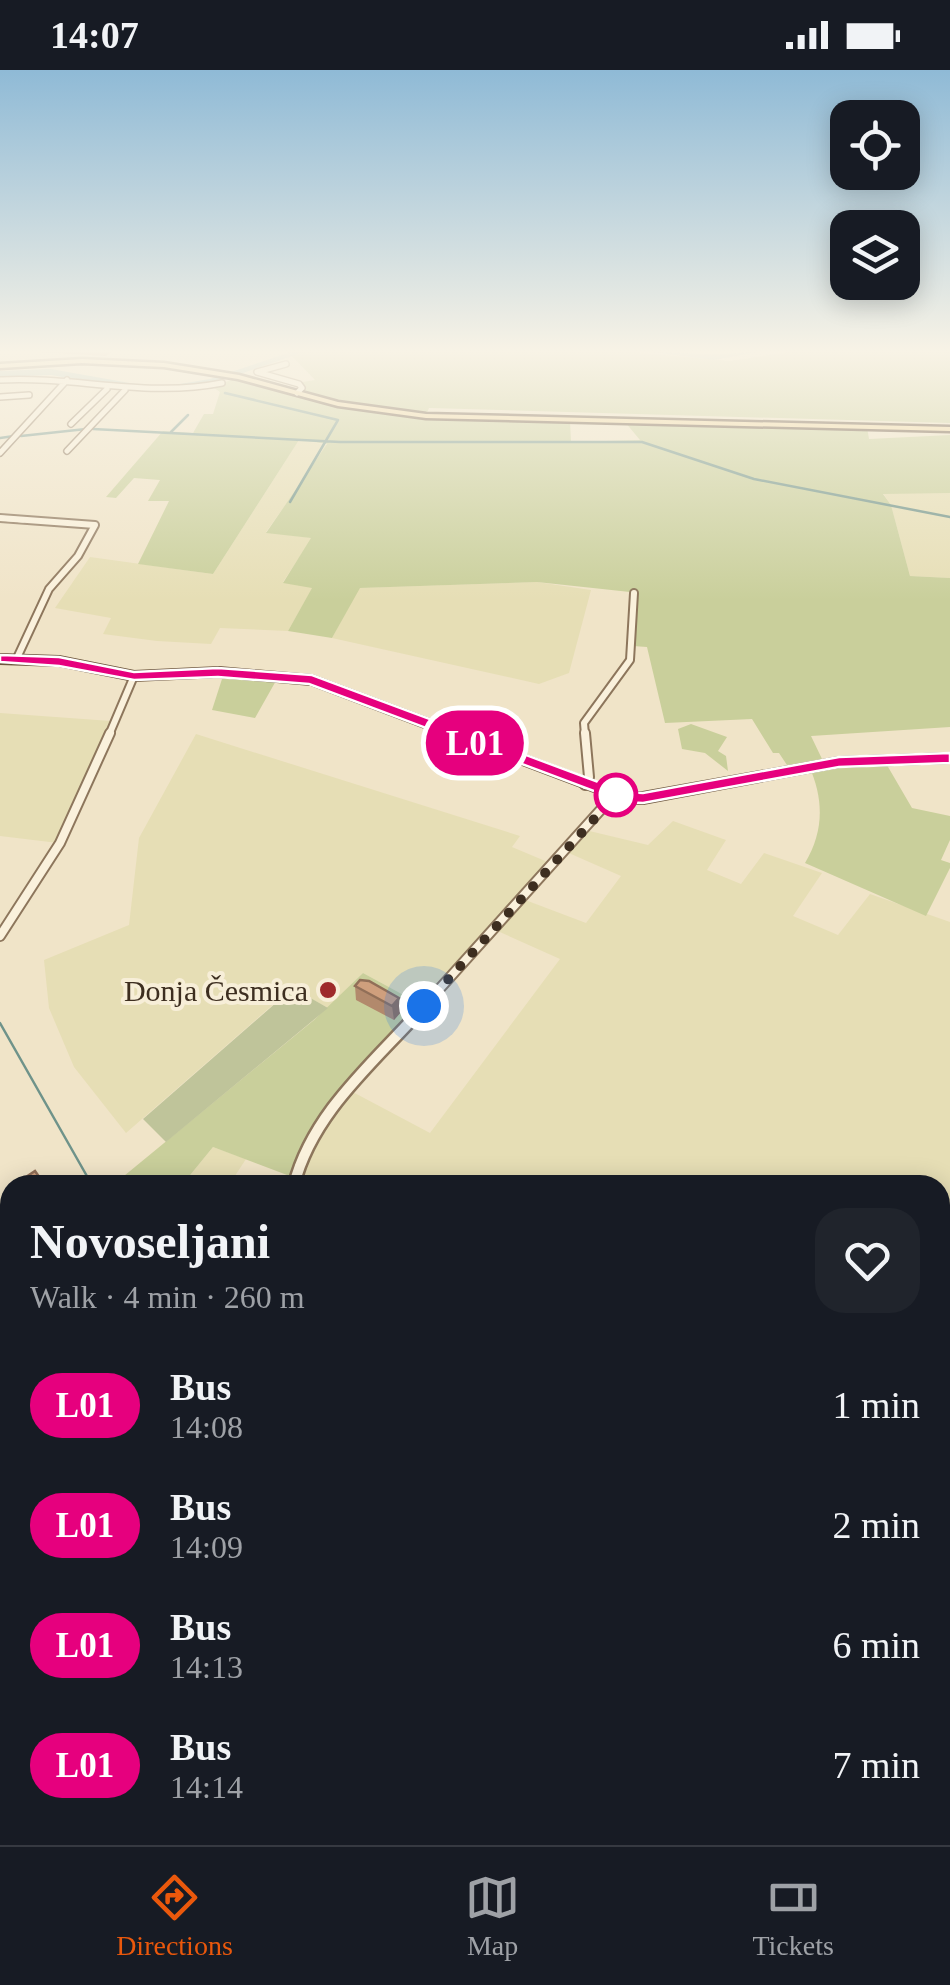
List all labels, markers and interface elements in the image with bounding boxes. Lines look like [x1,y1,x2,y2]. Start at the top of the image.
text: 14:07 [50,14,139,56]
map controls [830,100,920,300]
button: locate [830,100,920,190]
button: layers [830,210,920,300]
line badge: L01 [418,710,532,776]
text: L01 [446,724,504,763]
unlabelled marker [595,774,637,816]
place label: Donja Česmica [124,974,308,1007]
marker: Donja Česmica [317,979,339,1001]
your location [399,981,449,1031]
button: heart [815,1208,920,1313]
text: Novoseljani [30,1215,270,1268]
text: Walk · 4 min · 260 m [30,1279,305,1315]
text: Bus [170,1366,231,1408]
text: 1 min [832,1384,920,1426]
text: L01 [56,1386,114,1425]
text: 14:08 [170,1409,243,1445]
text: Bus [170,1486,231,1528]
text: 2 min [832,1504,920,1546]
text: L01 [56,1506,114,1545]
text: 14:09 [170,1529,243,1565]
text: Bus [170,1606,231,1648]
text: 6 min [832,1624,920,1666]
text: L01 [56,1626,114,1665]
text: 14:13 [170,1649,243,1685]
text: Bus [170,1726,231,1768]
text: 7 min [832,1744,920,1786]
text: L01 [56,1746,114,1785]
text: 14:14 [170,1769,243,1805]
tab: Directions [116,1870,233,1962]
tab: Map [465,1870,520,1962]
tab: Tickets [752,1870,834,1962]

